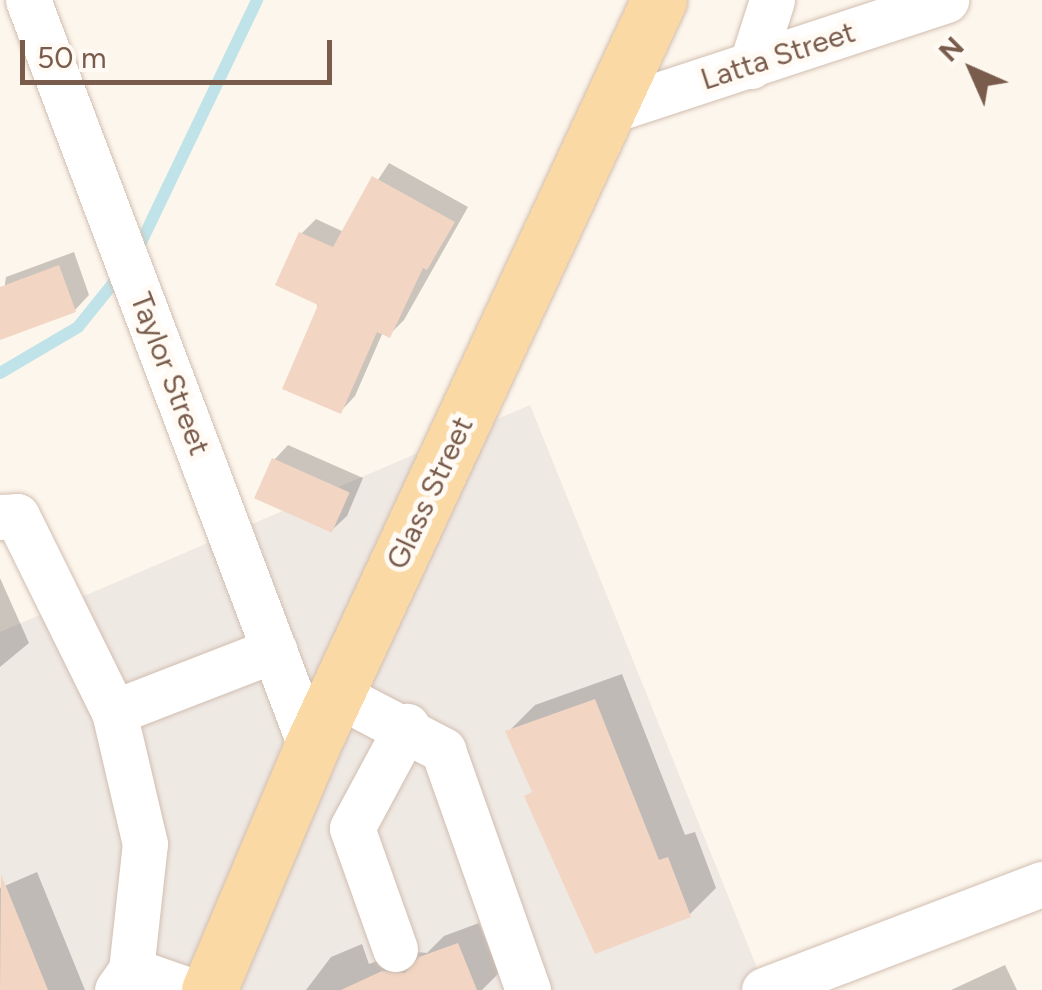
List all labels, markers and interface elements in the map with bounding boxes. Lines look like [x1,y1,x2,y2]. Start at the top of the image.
street label: Latta Street [696,14,860,98]
scale bar [25,20,338,82]
north arrow [922,20,1022,120]
text: N [931,29,970,68]
text: 50 m [37,39,106,76]
street label: Taylor Street [123,288,217,460]
street label: Glass Street [379,411,481,575]

